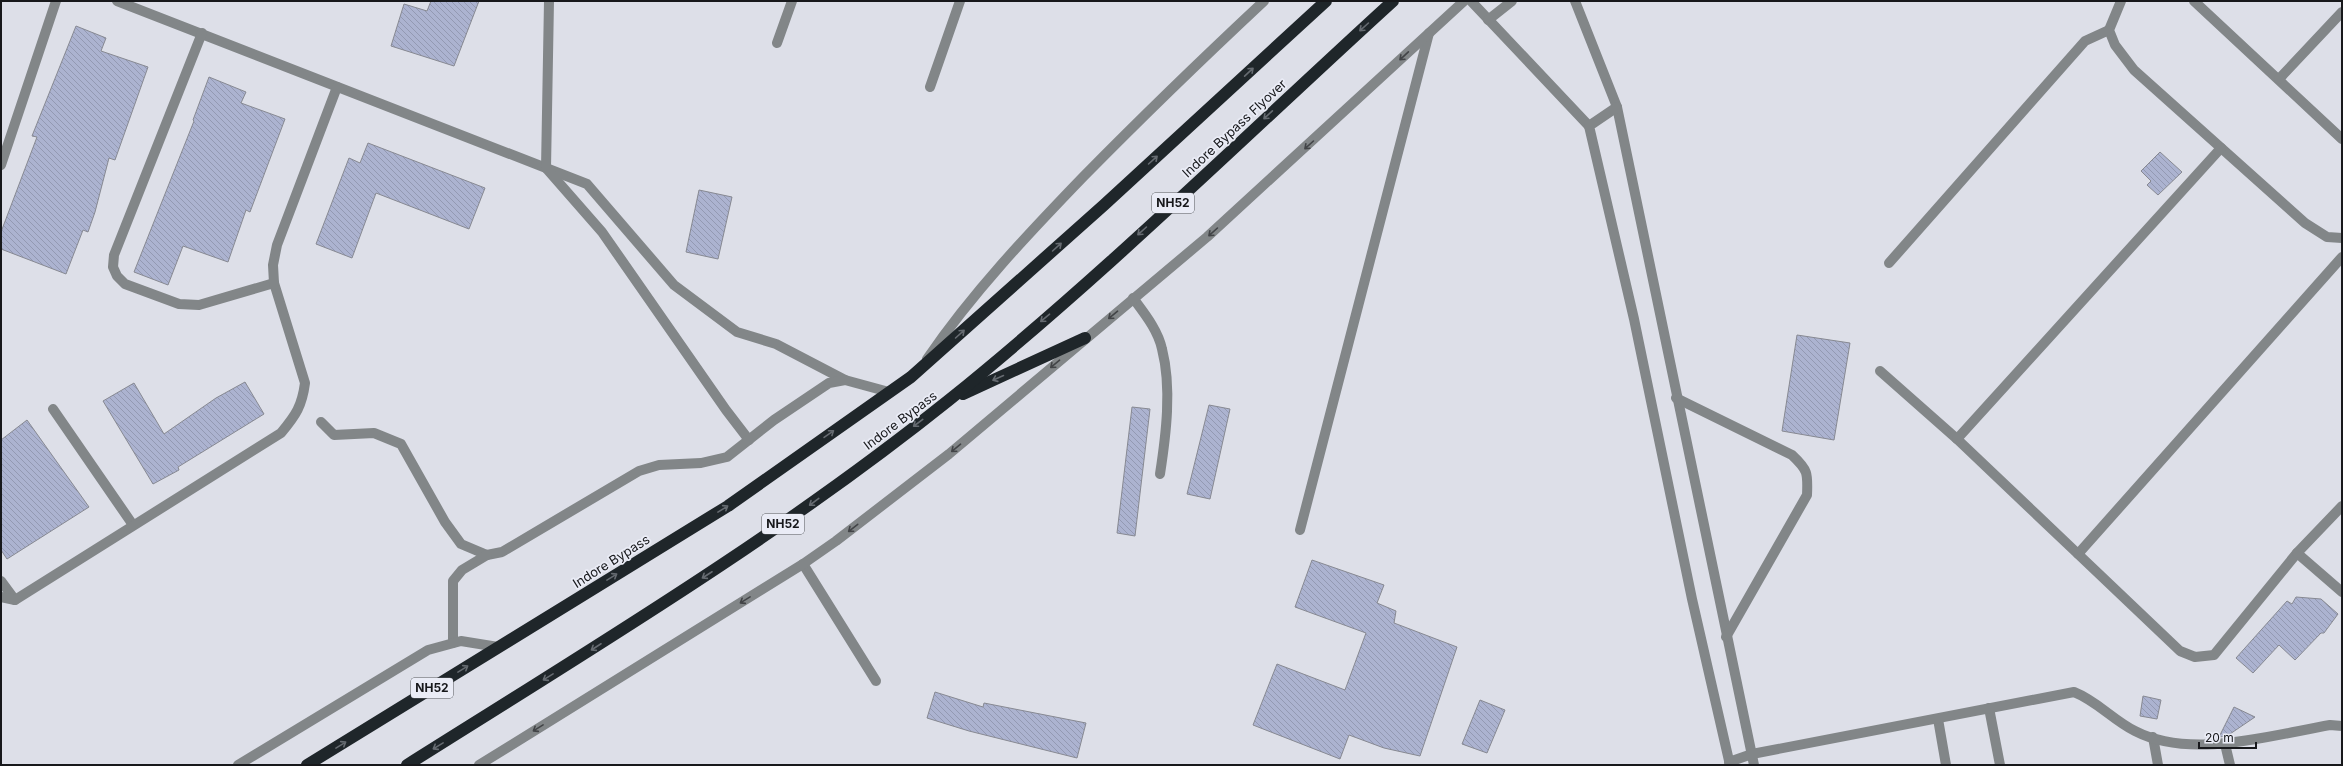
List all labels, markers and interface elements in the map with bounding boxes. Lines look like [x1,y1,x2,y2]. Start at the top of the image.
one-way arrow [1359,23,1369,32]
one-way arrow [1399,52,1409,61]
one-way arrow [1244,67,1254,77]
street label: Indore Bypass Flyover [1179,76,1289,180]
one-way arrow [1263,111,1274,120]
one-way arrow [1304,140,1314,149]
one-way arrow [1148,155,1158,164]
road number: NH52 [1152,193,1194,213]
one-way arrow [1136,227,1147,236]
one-way arrow [1208,227,1218,236]
one-way arrow [1051,243,1061,252]
one-way arrow [1107,311,1118,320]
one-way arrow [1039,314,1050,323]
one-way arrow [955,329,965,338]
one-way arrow [1050,359,1060,368]
one-way arrow [992,375,1004,382]
street label: Indore Bypass [860,387,940,453]
one-way arrow [912,419,923,428]
one-way arrow [823,430,834,438]
one-way arrow [951,444,961,453]
one-way arrow [808,498,819,506]
one-way arrow [717,505,728,513]
road number: NH52 [762,514,804,534]
one-way arrow [848,524,859,532]
street label: Indore Bypass [570,531,653,591]
one-way arrow [701,572,713,580]
one-way arrow [606,573,617,581]
one-way arrow [739,597,751,605]
one-way arrow [591,643,602,651]
one-way arrow [457,665,468,673]
one-way arrow [543,673,554,681]
road number: NH52 [411,678,453,698]
scale bar [2199,724,2256,750]
one-way arrow [532,725,544,733]
text: 20 m [2205,730,2234,745]
one-way arrow [335,740,347,748]
one-way arrow [432,742,444,750]

